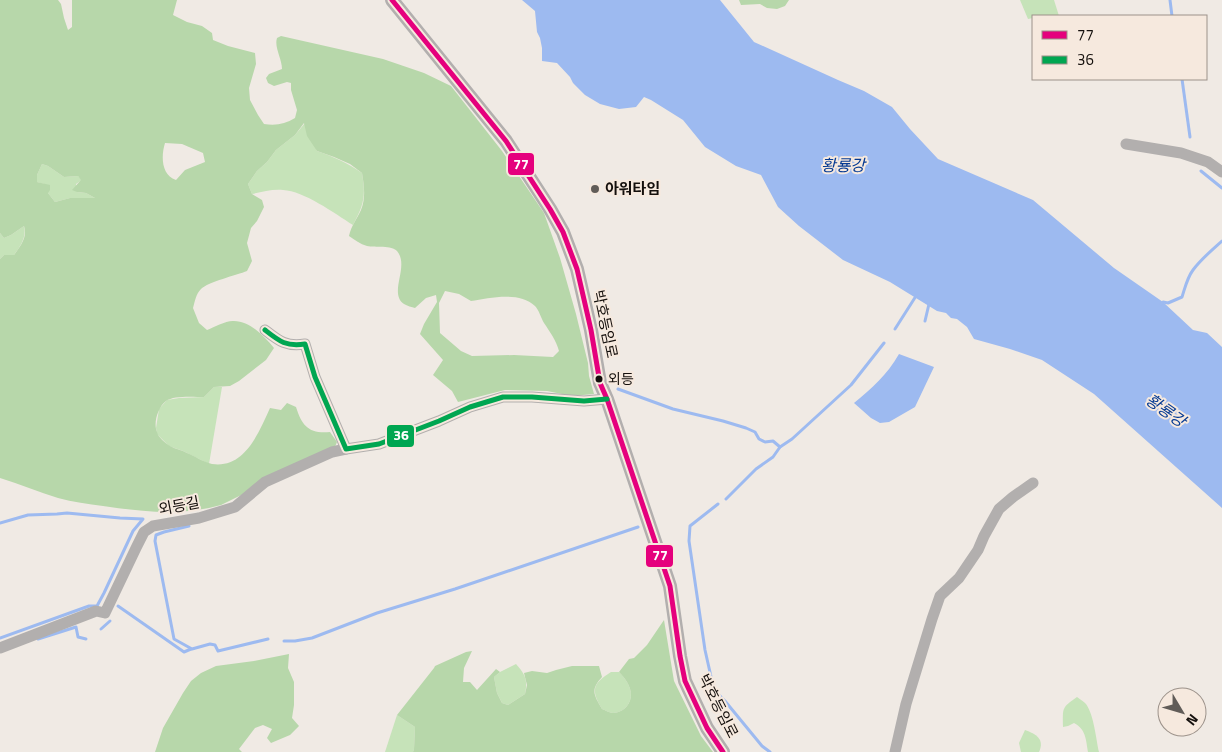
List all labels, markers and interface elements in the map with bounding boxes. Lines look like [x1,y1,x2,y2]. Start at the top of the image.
legend [1032,15,1207,80]
text: 77 [1077,23,1094,46]
text: 36 [1077,48,1094,71]
line badge: 77 [507,152,535,176]
text: 77 [513,153,529,174]
water label: 황룡강 [821,153,867,177]
place label: 아워타임 [605,177,660,200]
marker: 아워타임 [589,183,601,195]
street label: 박호등임로 [587,288,624,360]
place label: 외등 [608,368,634,389]
marker: 외등 [594,374,604,384]
water label: 황룡강 [1141,388,1193,434]
line badge: 36 [386,424,415,448]
text: 36 [393,424,409,445]
street label: 외등길 [156,490,201,521]
line badge: 77 [645,544,674,568]
text: 77 [652,544,668,565]
street label: 박호등임로 [693,670,744,742]
north arrow [1157,687,1207,737]
text: N [1181,710,1204,731]

